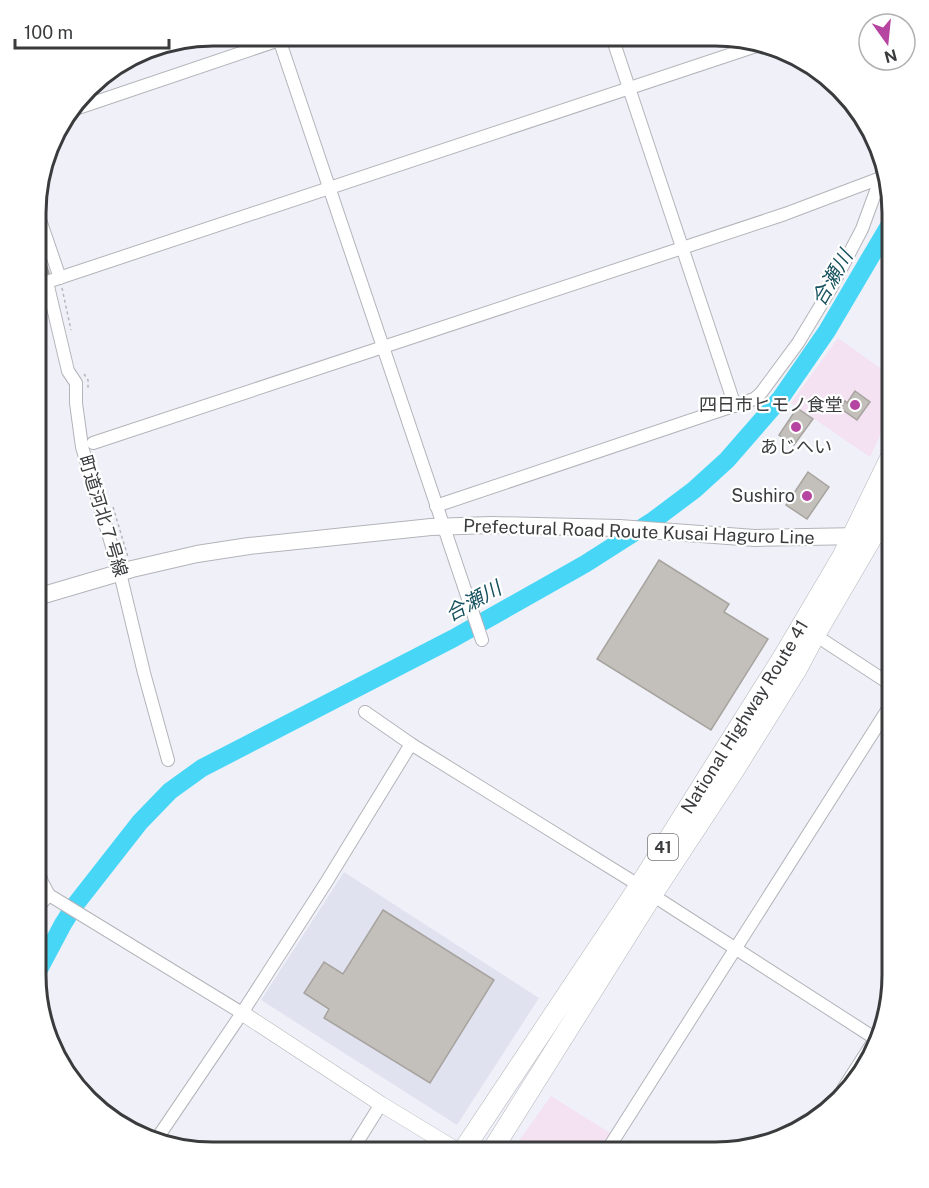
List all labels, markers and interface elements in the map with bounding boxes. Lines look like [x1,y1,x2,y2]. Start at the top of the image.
scale bar [15,12,170,50]
north arrow [857,12,917,72]
text: 100 m [24,22,73,43]
text: N [882,45,899,67]
water label: 合瀬川 [807,244,858,310]
place label: 四日市ヒモノ食堂 [699,394,843,415]
marker: 四日市ヒモノ食堂 [848,398,862,412]
marker: あじへい [789,420,803,434]
place label: あじへい [760,436,832,457]
street label: 町道河北７号線 [75,453,132,579]
place label: Sushiro [731,485,795,506]
marker: Sushiro [800,489,814,503]
street label: Prefectural Road Route Kusai Haguro Line [463,515,815,548]
water label: 合瀬川 [441,575,507,626]
street label: National Highway Route 41 [676,616,813,817]
road number: 41 [648,834,678,860]

